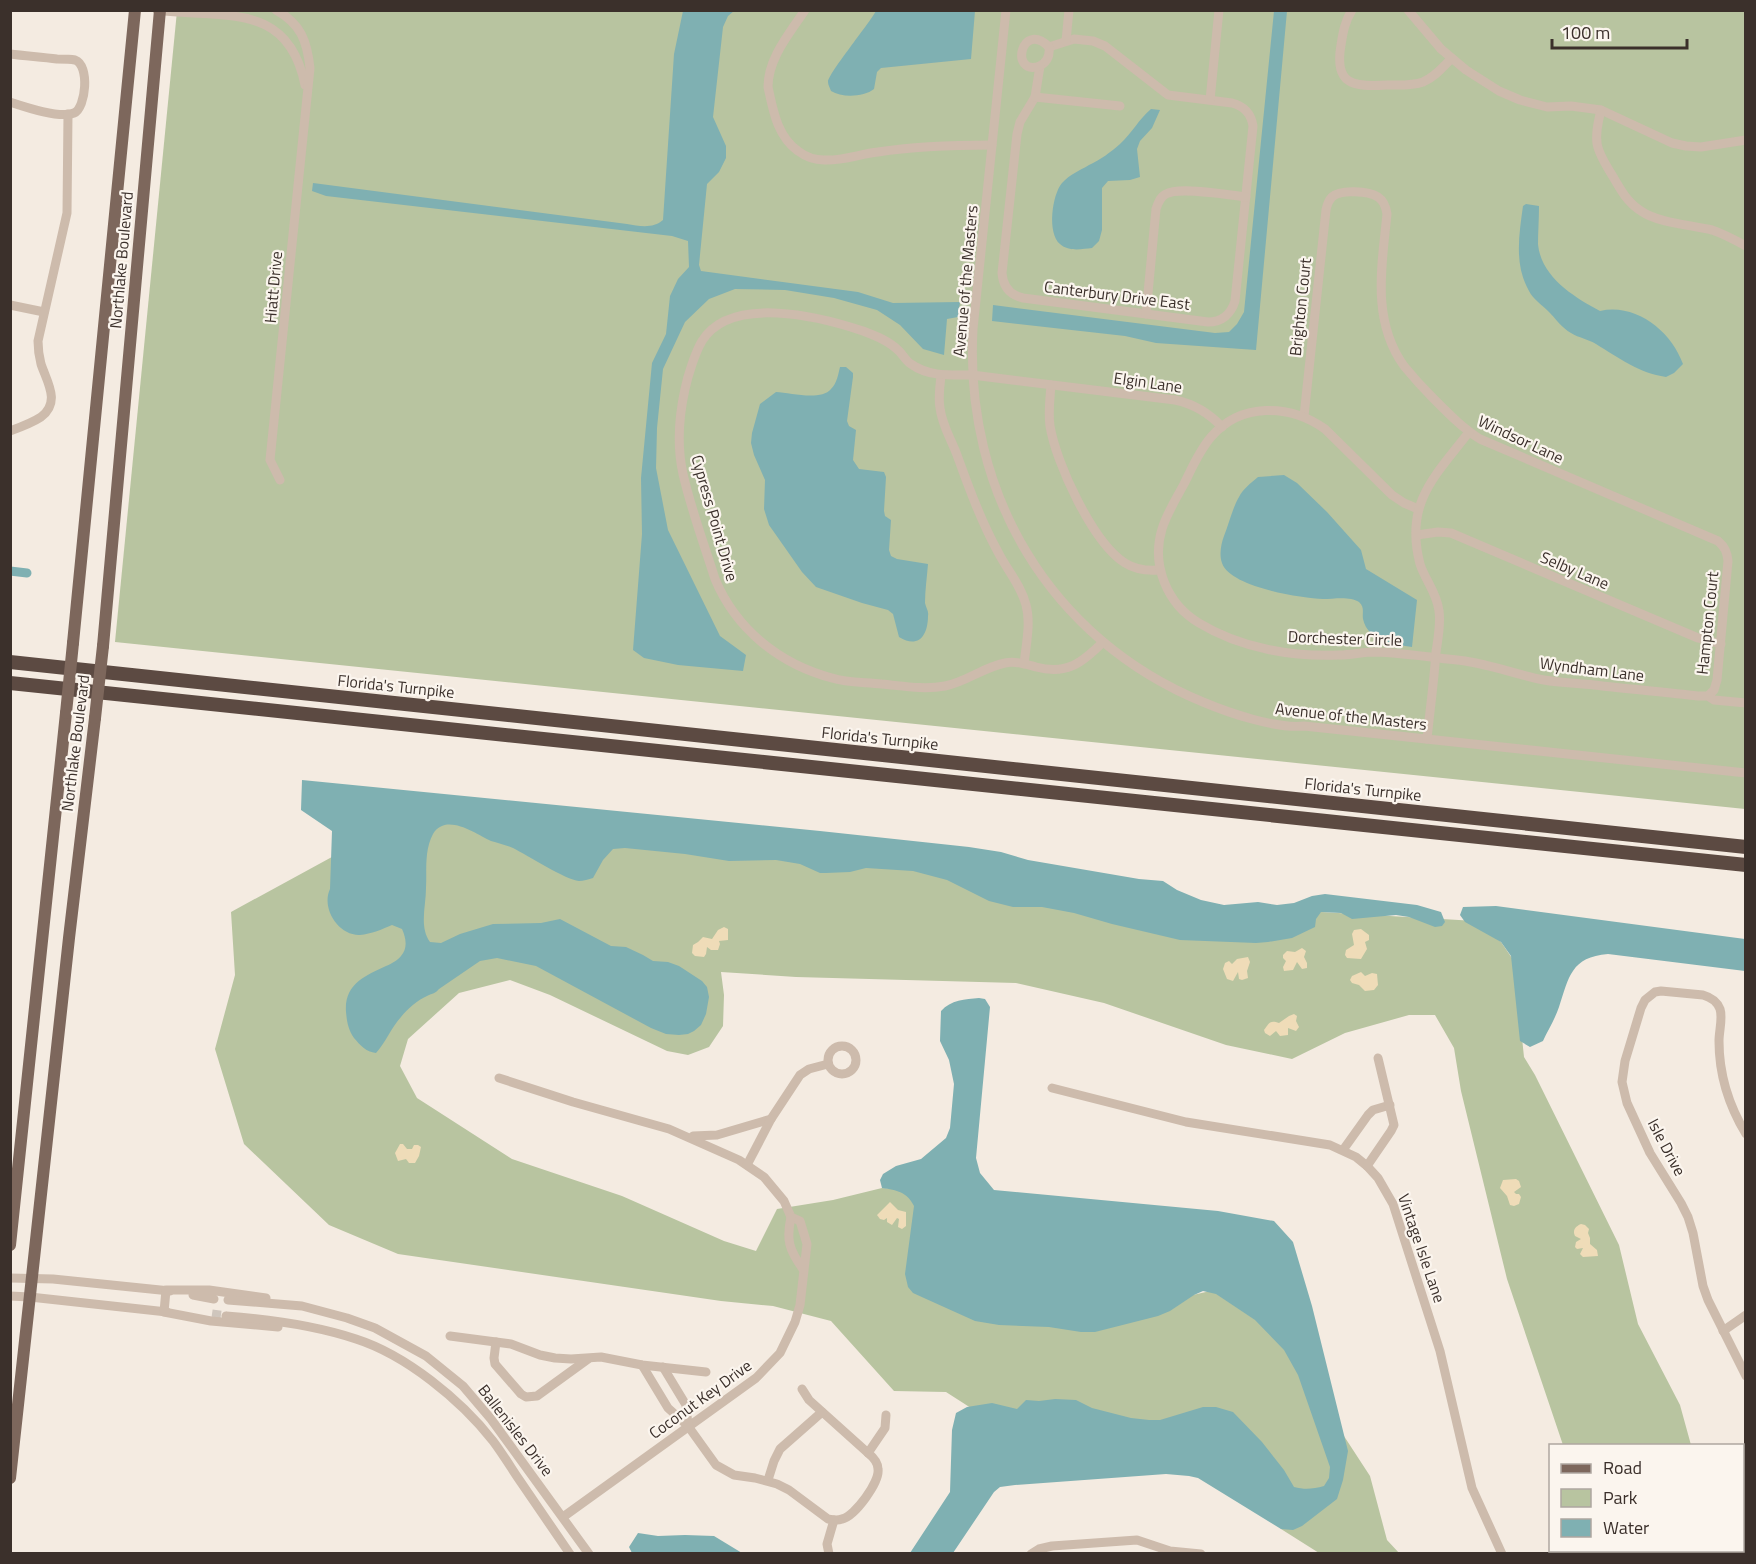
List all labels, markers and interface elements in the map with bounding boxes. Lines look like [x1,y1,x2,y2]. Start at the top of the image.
scale bar [1552,12,1687,50]
text: 100 m [1561,19,1610,46]
street label: Northlake Boulevard [103,190,139,330]
street label: Avenue of the Masters [946,204,984,358]
street label: Hiatt Drive [258,250,288,324]
street label: Brighton Court [1283,256,1317,357]
street label: Canterbury Drive East [1043,274,1192,316]
street label: Elgin Lane [1112,365,1184,399]
street label: Windsor Lane [1474,409,1568,469]
street label: Cypress Point Drive [685,452,745,584]
street label: Selby Lane [1537,545,1613,595]
street label: Hampton Court [1690,570,1724,676]
street label: Dorchester Circle [1287,624,1403,652]
street label: Wyndham Lane [1539,651,1645,687]
street label: Florida's Turnpike [336,668,456,704]
street label: Northlake Boulevard [55,673,95,813]
street label: Avenue of the Masters [1274,696,1428,736]
street label: Florida's Turnpike [820,720,940,756]
street label: Florida's Turnpike [1303,771,1423,807]
street label: Isle Drive [1642,1114,1692,1180]
street label: Vintage Isle Lane [1392,1190,1452,1306]
street label: Coconut Key Drive [644,1354,756,1444]
street label: Ballenisles Drive [472,1379,560,1481]
legend [1549,1444,1744,1552]
text: Road [1603,1454,1642,1481]
text: Park [1603,1484,1638,1511]
text: Water [1603,1514,1649,1541]

